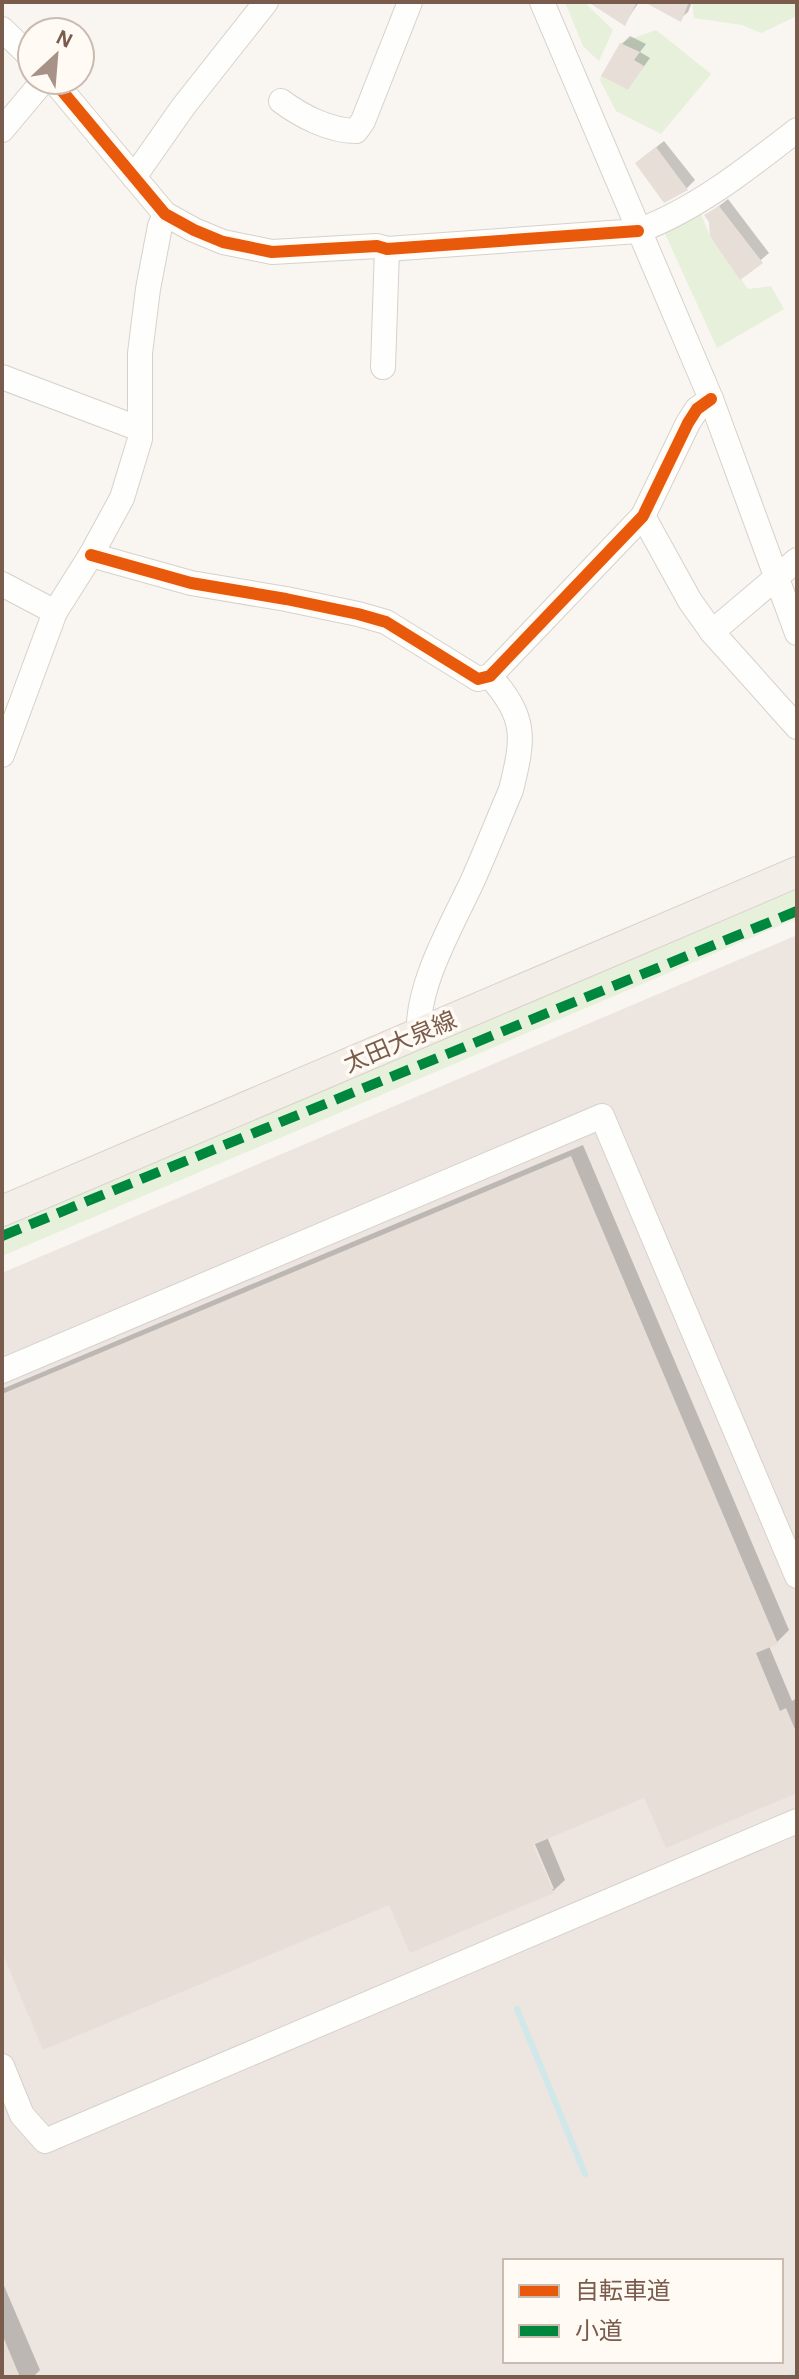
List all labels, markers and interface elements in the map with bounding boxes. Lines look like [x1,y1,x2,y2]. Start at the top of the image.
north arrow [16,16,96,96]
text: N [53,26,76,52]
street label: 太田大泉線 [340,1007,460,1077]
legend [503,2259,783,2363]
text: 自転車道 [575,2278,671,2304]
text: 小道 [575,2318,623,2344]

